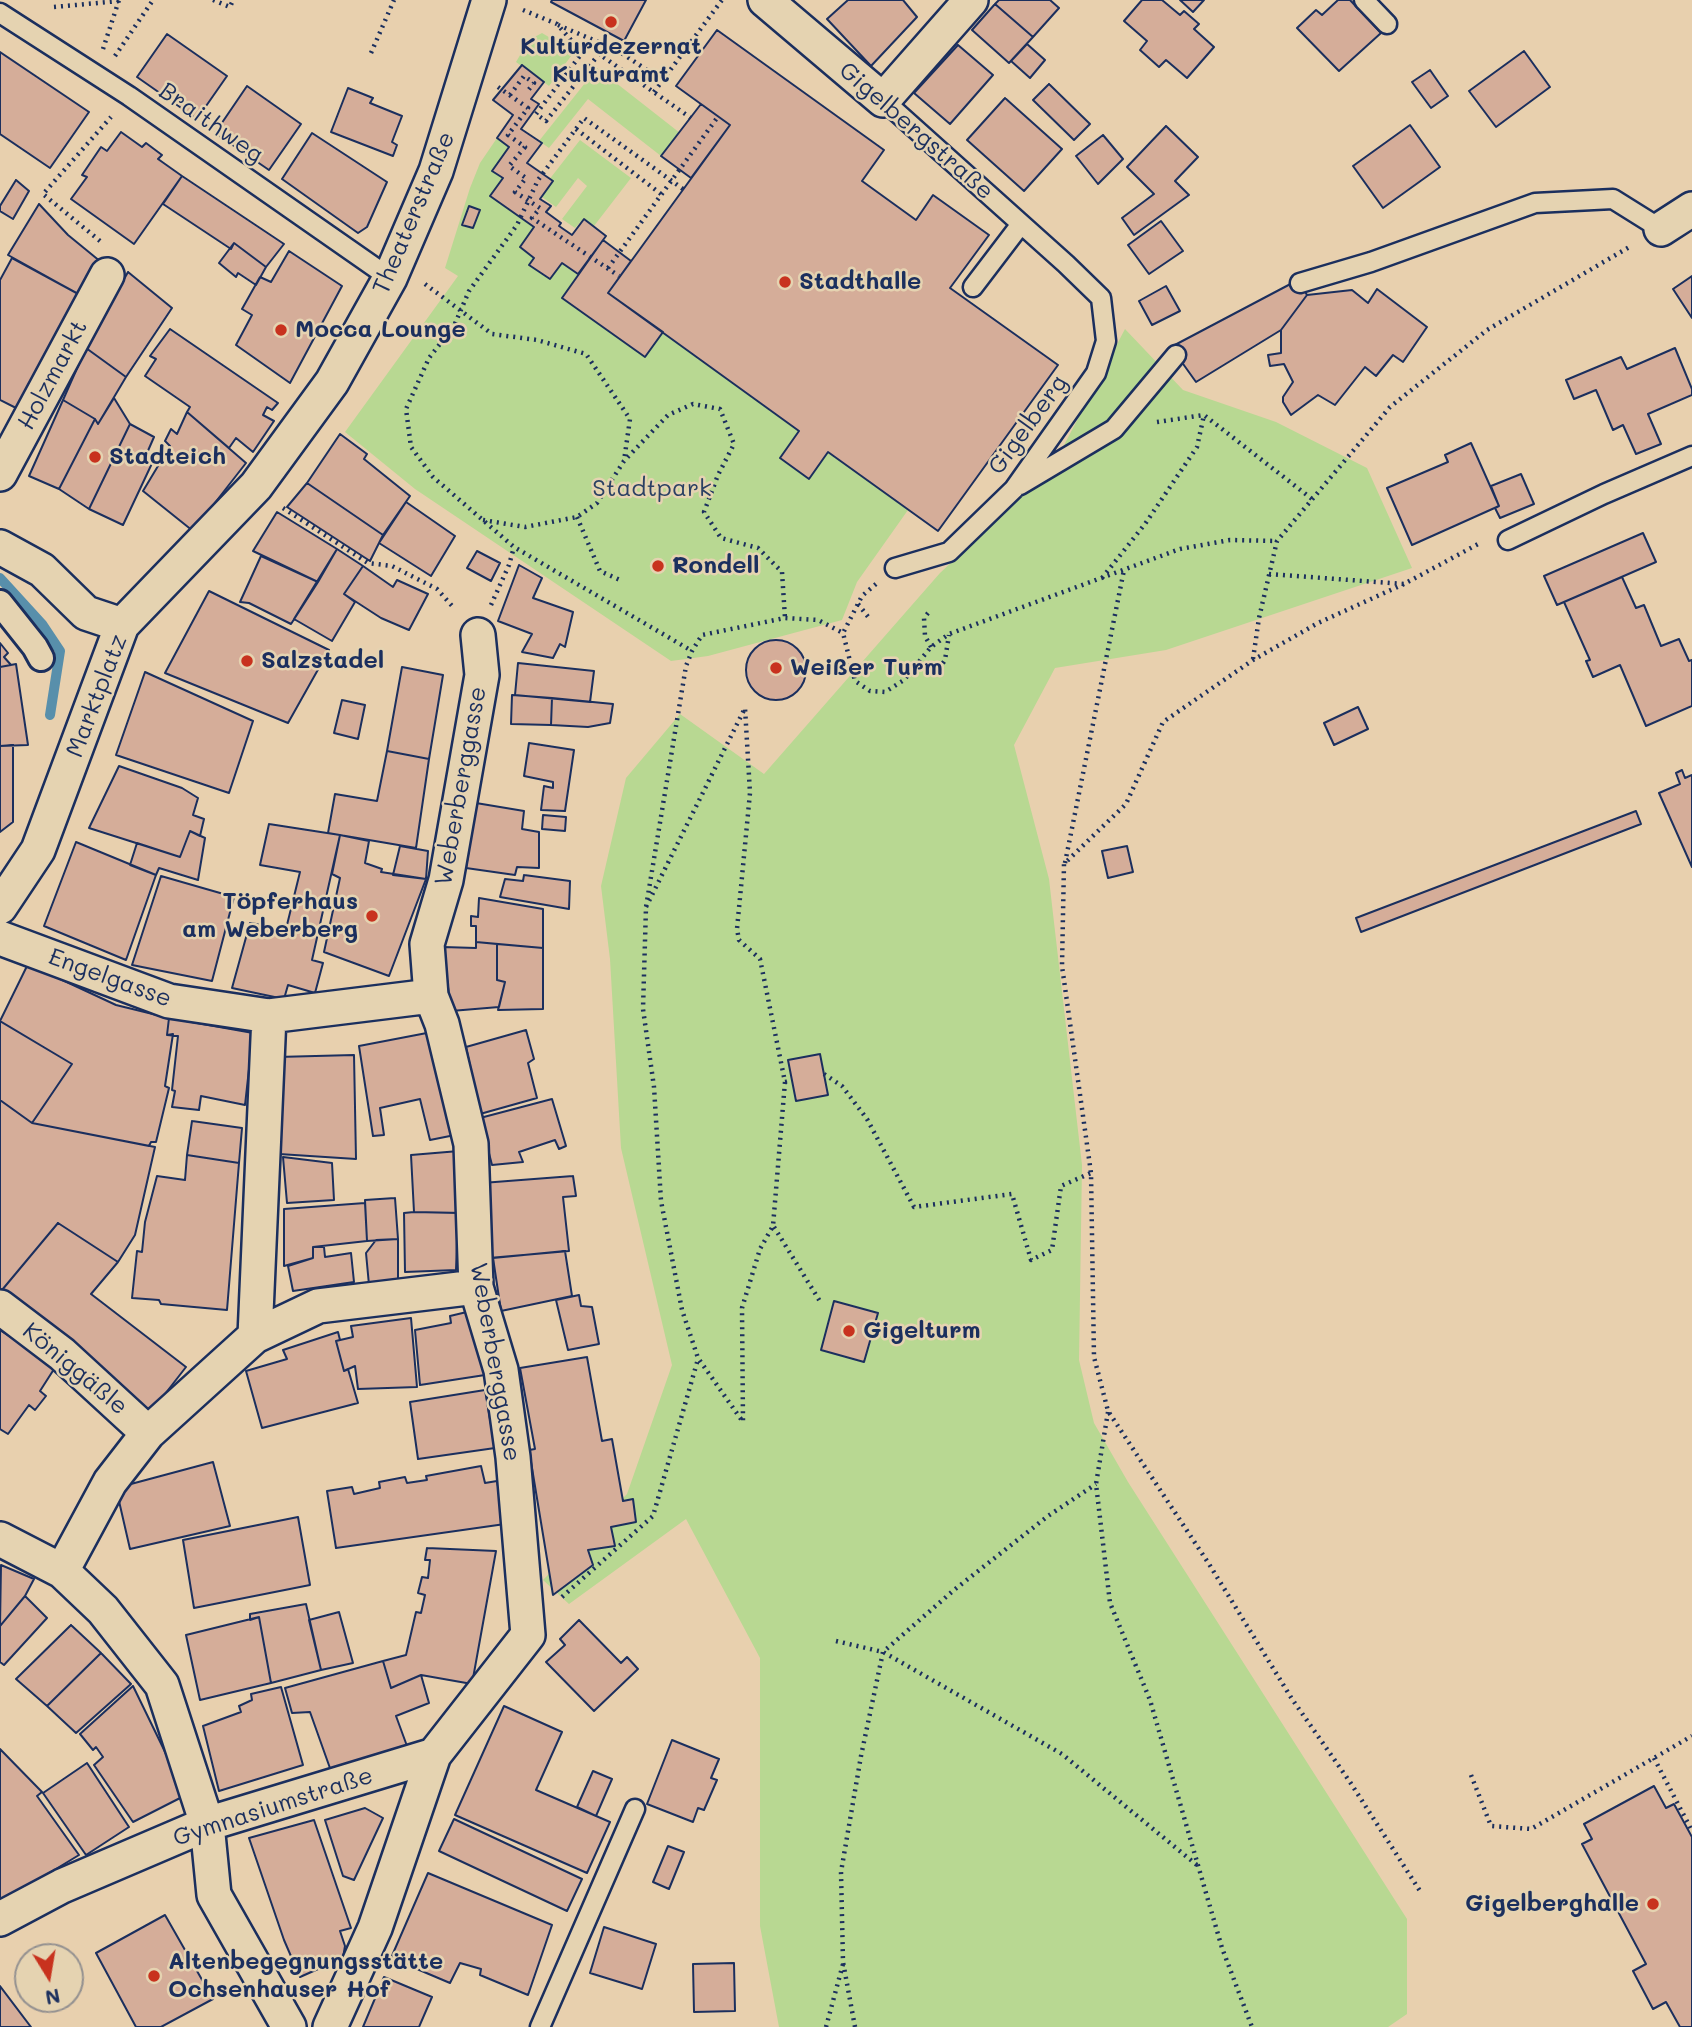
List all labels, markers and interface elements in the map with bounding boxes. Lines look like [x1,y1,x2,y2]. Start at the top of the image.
marker: Kulturdezernat Kulturamt [603,14,619,30]
place label: Kulturdezernat Kulturamt [520,33,702,89]
street label: Gigelbergstraße [833,56,999,206]
street label: Braithweg [153,77,269,169]
street label: Theaterstraße [367,128,461,298]
place label: Stadthalle [799,268,921,296]
marker: Stadthalle [777,274,793,290]
street label: Holzmarkt [12,315,94,435]
place label: Mocca Lounge [295,316,466,344]
marker: Mocca Lounge [273,322,289,338]
street label: Gigelberg [982,370,1074,480]
place label: Stadteich [109,443,226,471]
marker: Stadteich [87,449,103,465]
park label: Stadtpark [592,475,712,503]
place label: Rondell [672,552,759,580]
marker: Rondell [650,558,666,574]
street label: Marktplatz [60,631,134,761]
place label: Salzstadel [261,647,384,675]
marker: Salzstadel [239,653,255,669]
place label: Weißer Turm [790,654,943,682]
marker: Weißer Turm [768,660,784,676]
street label: Weberberggasse [429,684,493,888]
place label: Töpferhaus am Weberberg [182,888,358,944]
marker: Töpferhaus am Weberberg [364,908,380,924]
street label: Engelgasse [45,942,175,1014]
street label: Weberberggasse [463,1260,527,1464]
street label: Königgäßle [17,1317,133,1421]
place label: Gigelturm [863,1317,981,1345]
marker: Gigelturm [841,1323,857,1339]
street label: Gymnasiumstraße [170,1761,376,1853]
place label: Gigelberghalle [1465,1890,1639,1918]
marker: Gigelberghalle [1645,1896,1661,1912]
north arrow [14,1943,84,2013]
place label: Altenbegegnungsstätte Ochsenhauser Hof [168,1948,443,2004]
marker: Altenbegegnungsstätte Ochsenhauser Hof [146,1968,162,1984]
text: N [43,1983,62,2011]

